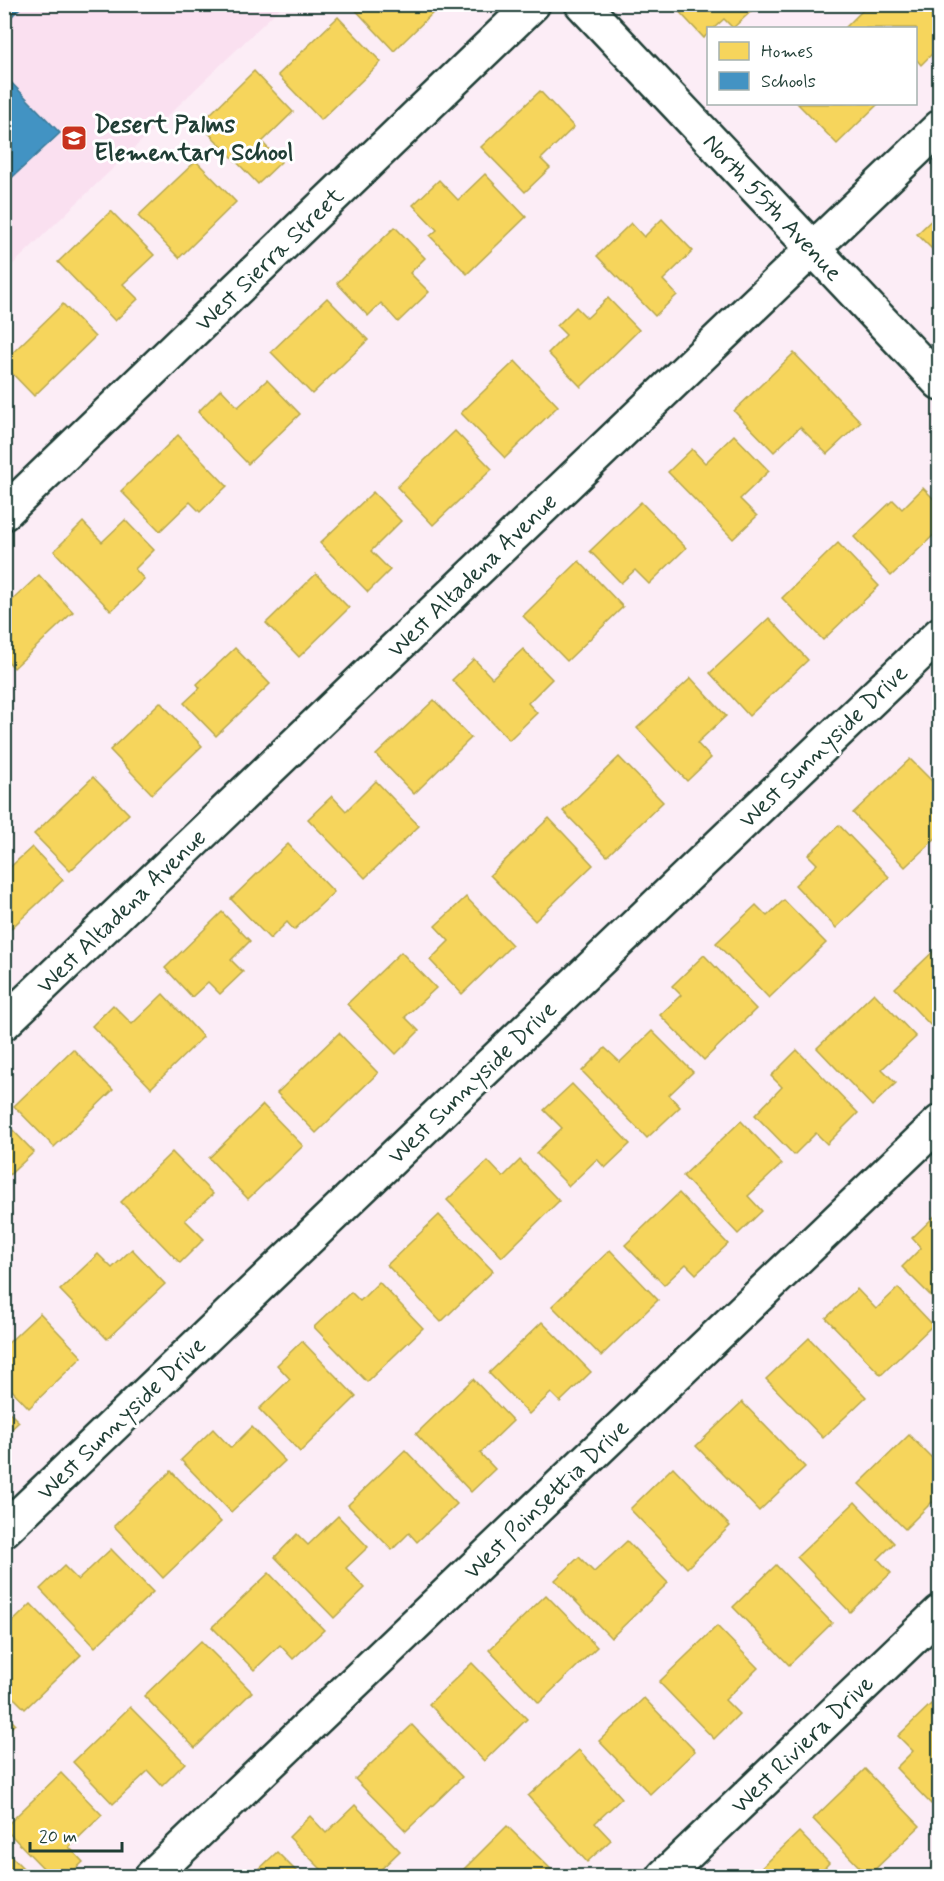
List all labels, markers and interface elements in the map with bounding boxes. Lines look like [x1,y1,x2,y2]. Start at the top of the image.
legend [707,27,917,105]
text: Homes [761,40,813,64]
text: Schools [761,70,816,94]
place label: Desert Palms Elementary School [94,110,294,169]
school or university icon: Desert Palms Elementary School [59,123,89,153]
street label: North 55th Avenue [695,128,849,289]
street label: West Sierra Street [189,181,351,339]
street label: West Altadena Avenue [382,487,565,665]
street label: West Sunnyside Drive [733,658,915,836]
street label: West Altadena Avenue [31,823,214,1001]
street label: West Sunnyside Drive [382,994,564,1172]
street label: West Sunnyside Drive [31,1330,213,1508]
street label: West Poinsettia Drive [458,1413,637,1587]
street label: West Riviera Drive [725,1669,881,1821]
scale bar [30,1815,122,1853]
text: 20 m [39,1825,77,1849]

